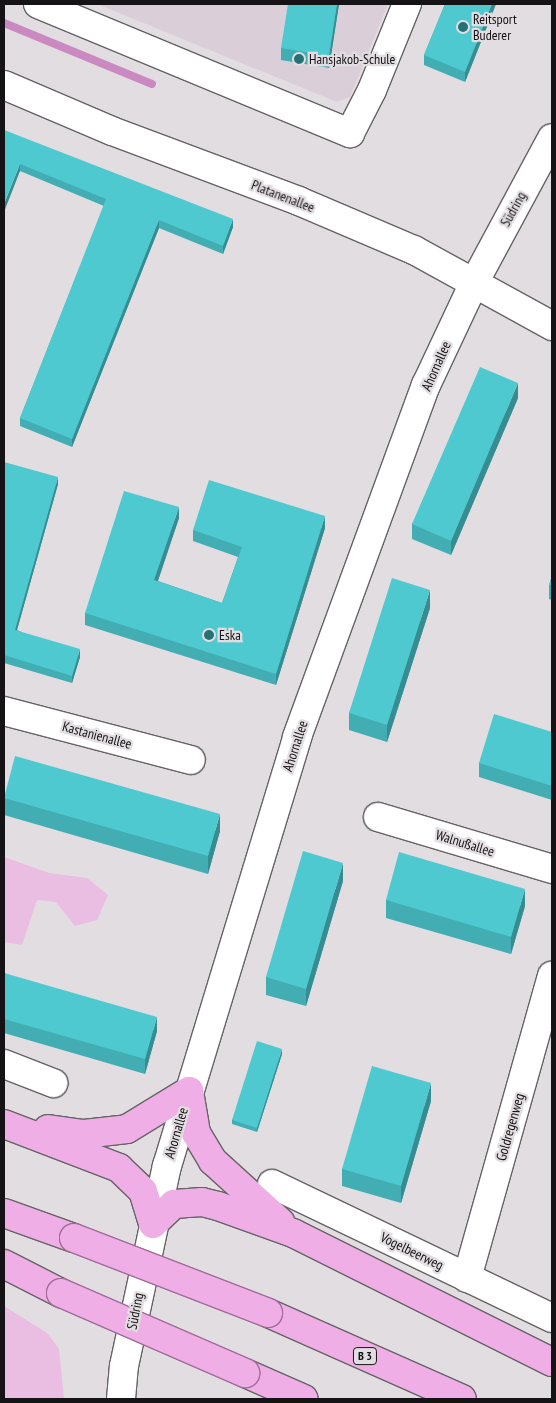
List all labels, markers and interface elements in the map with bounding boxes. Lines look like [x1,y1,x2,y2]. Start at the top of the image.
place label: Reitsport Buderer [473,11,517,44]
marker: Reitsport Buderer [457,21,469,33]
place label: Hansjakob-Schule [309,51,395,67]
marker: Hansjakob-Schule [293,53,305,65]
street label: Platanenallee [249,176,317,216]
street label: Südring [497,189,529,229]
street label: Ahornallee [418,339,454,393]
place label: Eska [219,627,241,643]
marker: Eska [203,629,215,641]
street label: Kastanienallee [60,718,134,752]
street label: Ahornallee [279,718,311,774]
street label: Walnußallee [434,826,496,860]
street label: Goldregenweg [492,1091,528,1163]
street label: Ahornallee [161,1106,191,1160]
street label: Vogelbeerweg [378,1229,446,1273]
street label: Südring [123,1291,147,1331]
road number: B 3 [352,1346,378,1365]

